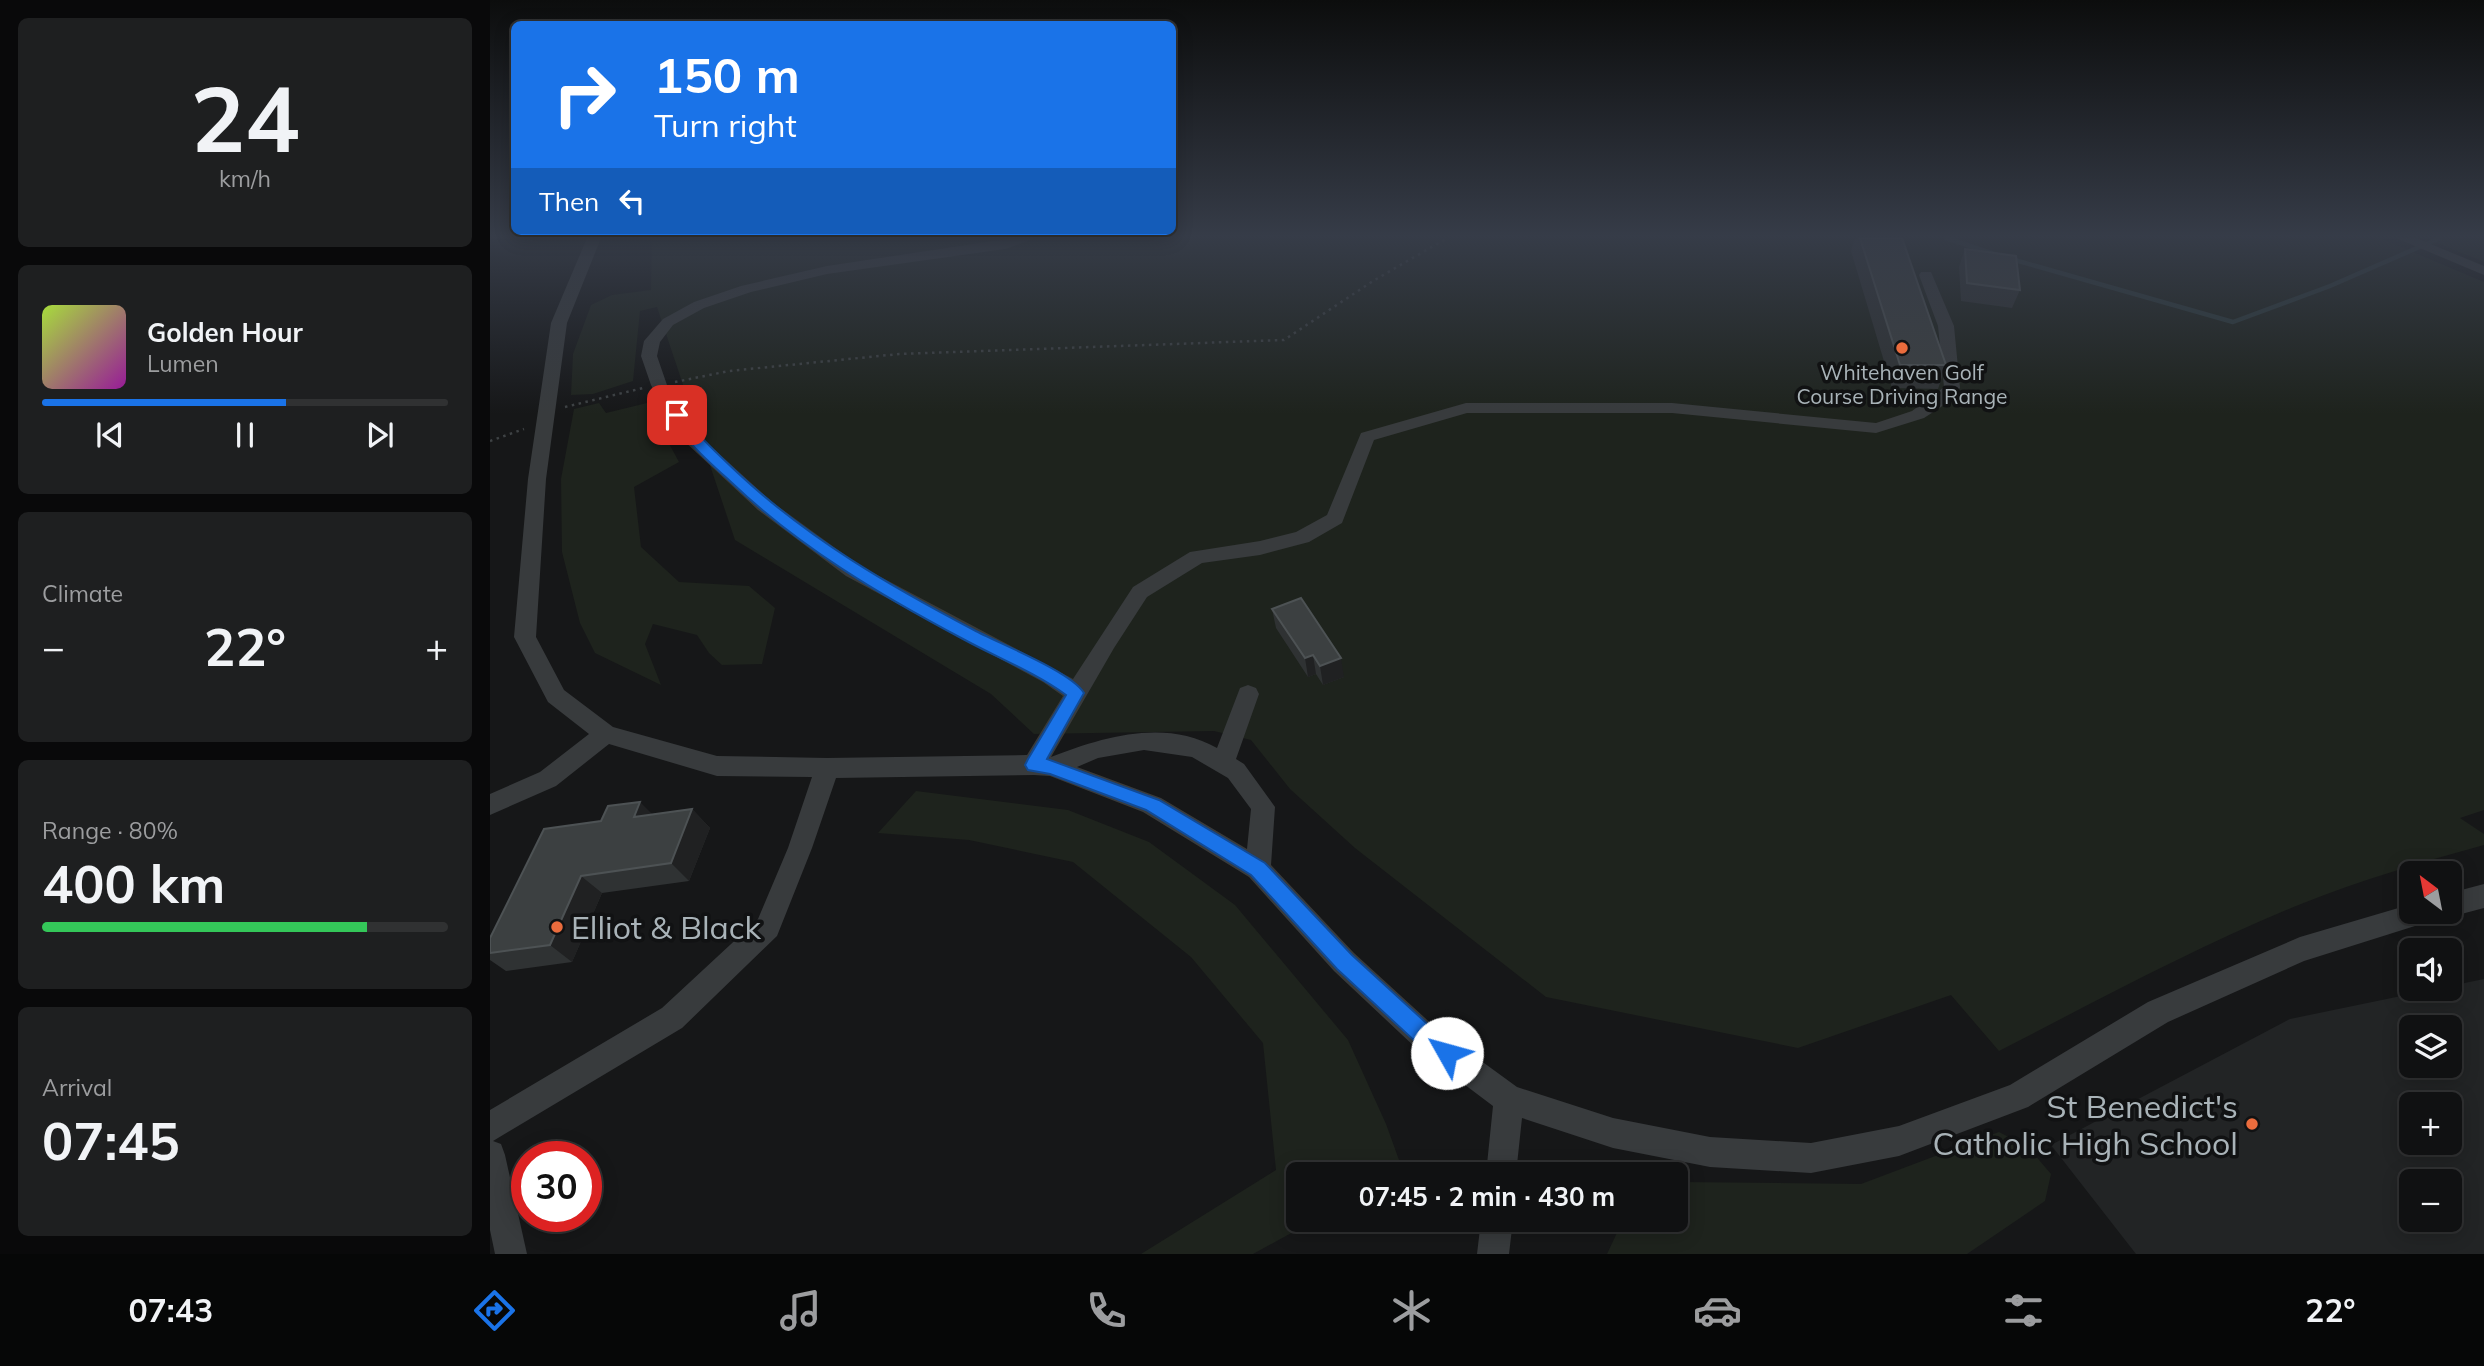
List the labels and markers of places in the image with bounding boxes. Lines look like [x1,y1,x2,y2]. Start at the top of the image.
marker: Whitehaven Golf Course Driving Range [1894,340,1910,356]
place label: Whitehaven Golf Course Driving Range [1797,359,2007,409]
pin [647,385,707,445]
place label: Elliot & Black [571,907,762,947]
marker: Elliot & Black [549,919,565,935]
place label: St Benedict's Catholic High School [1933,1086,2238,1163]
marker: St Benedict's Catholic High School [2244,1116,2260,1132]

